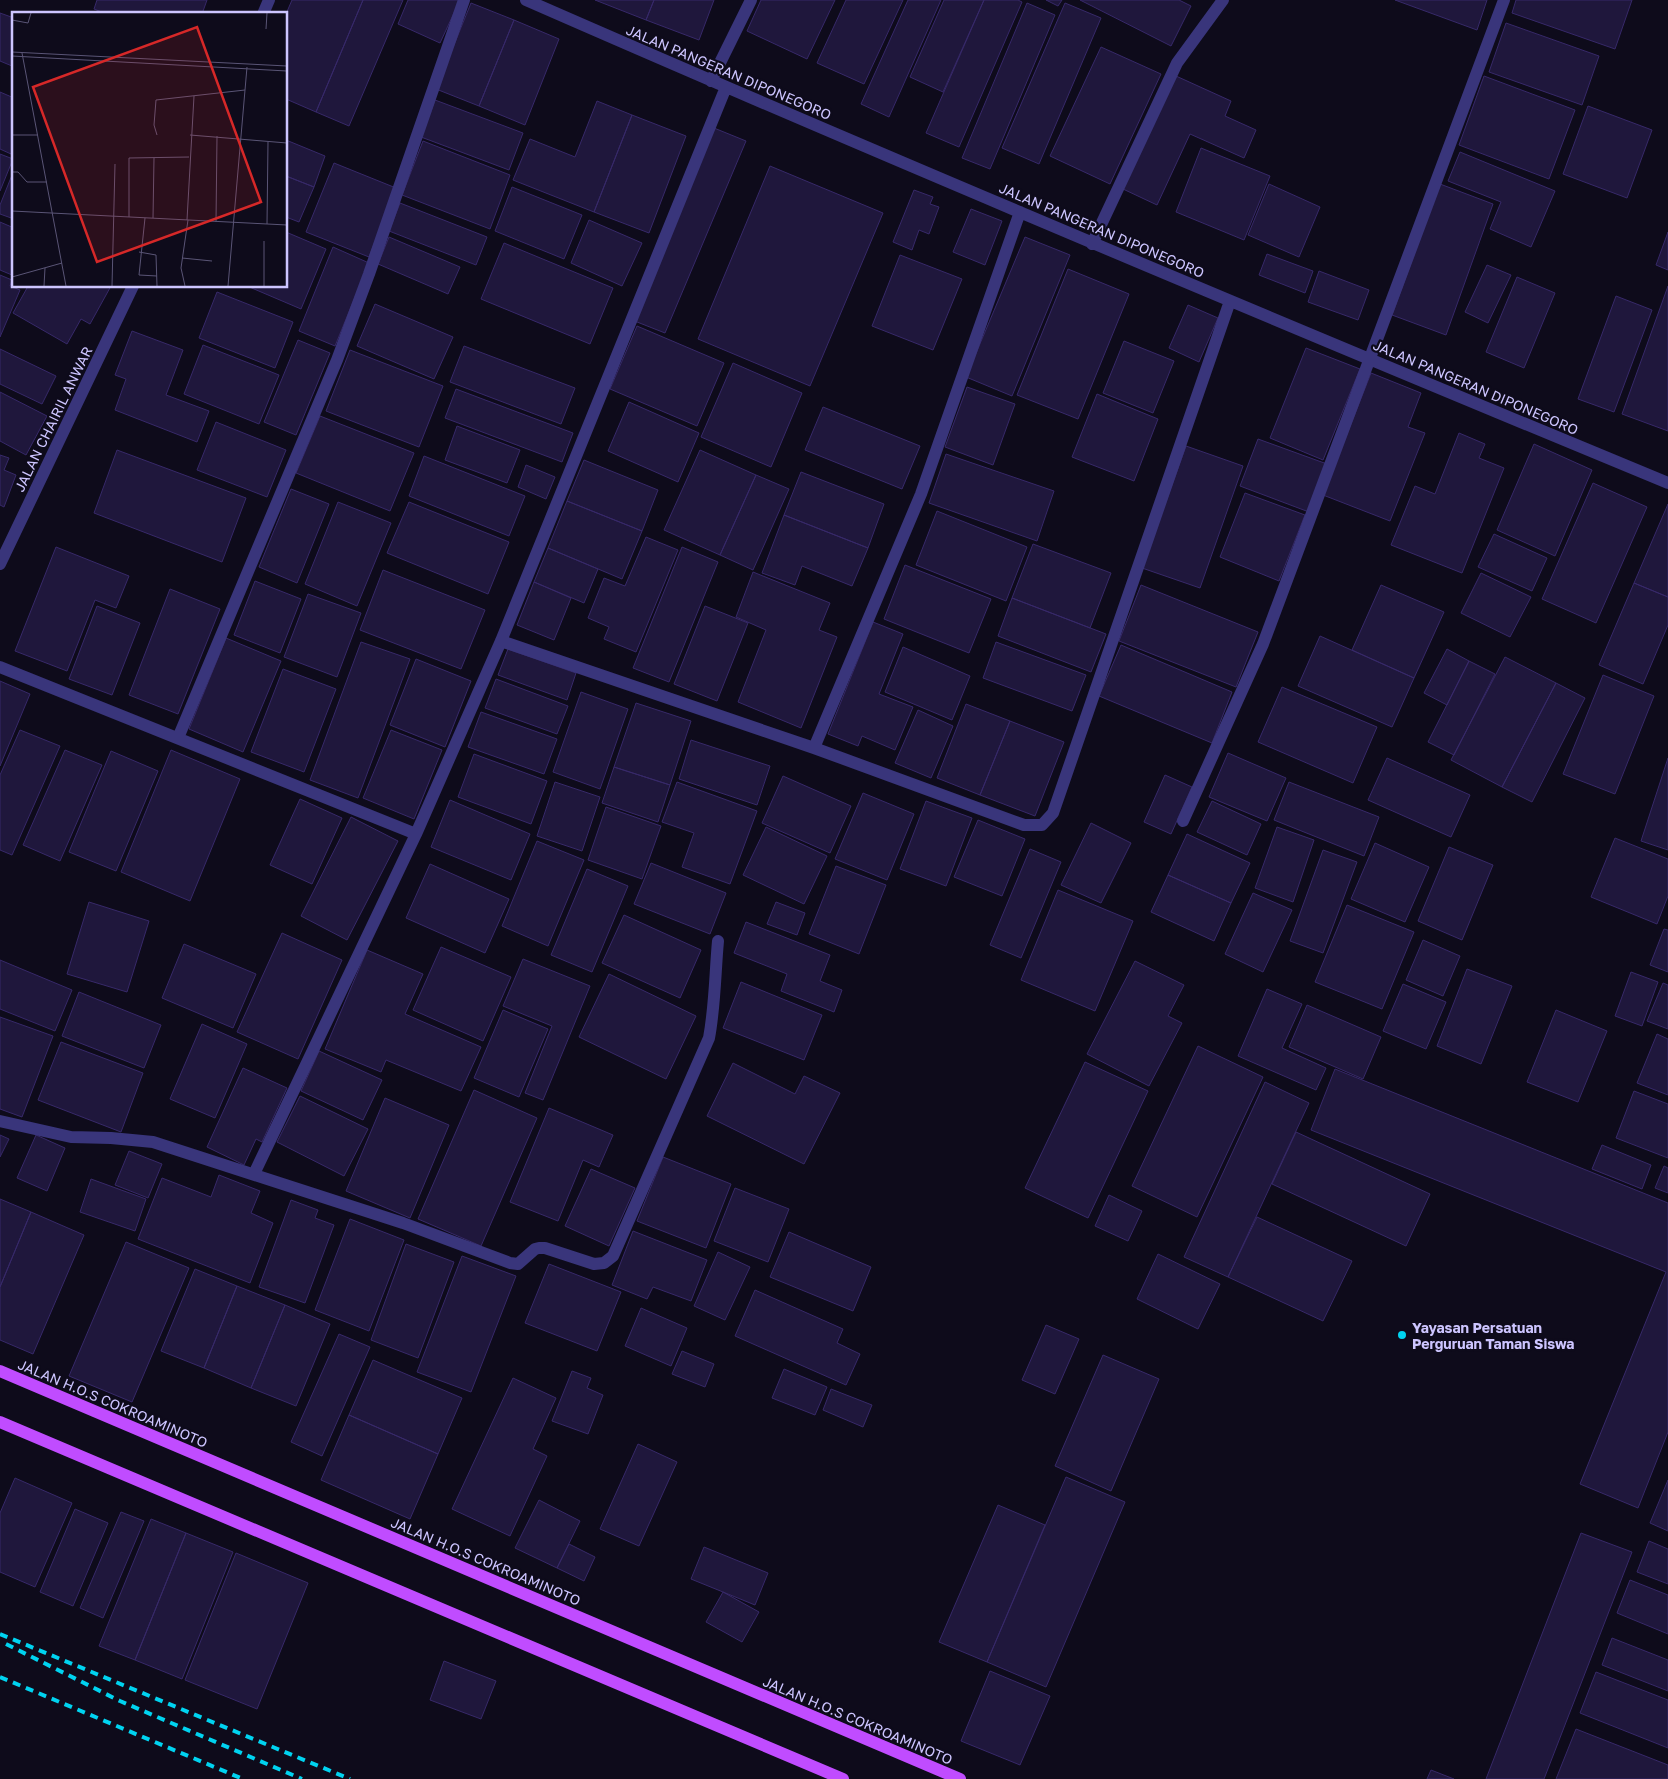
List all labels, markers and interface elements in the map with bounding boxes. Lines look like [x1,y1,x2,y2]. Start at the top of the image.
inset map [12,12,288,288]
street label: JALAN PANGERAN DIPONEGORO [624,21,834,123]
street label: JALAN PANGERAN DIPONEGORO [997,179,1207,281]
street label: JALAN PANGERAN DIPONEGORO [1371,336,1581,438]
street label: JALAN CHAIRIL ANWAR [10,344,96,494]
place label: Yayasan Persatuan Perguruan Taman Siswa [1412,1319,1574,1352]
marker: Yayasan Persatuan Perguruan Taman Siswa [1396,1329,1408,1341]
street label: JALAN H.O.S COKROAMINOTO [16,1355,210,1451]
street label: JALAN H.O.S COKROAMINOTO [389,1513,583,1609]
street label: JALAN H.O.S COKROAMINOTO [761,1672,955,1768]

